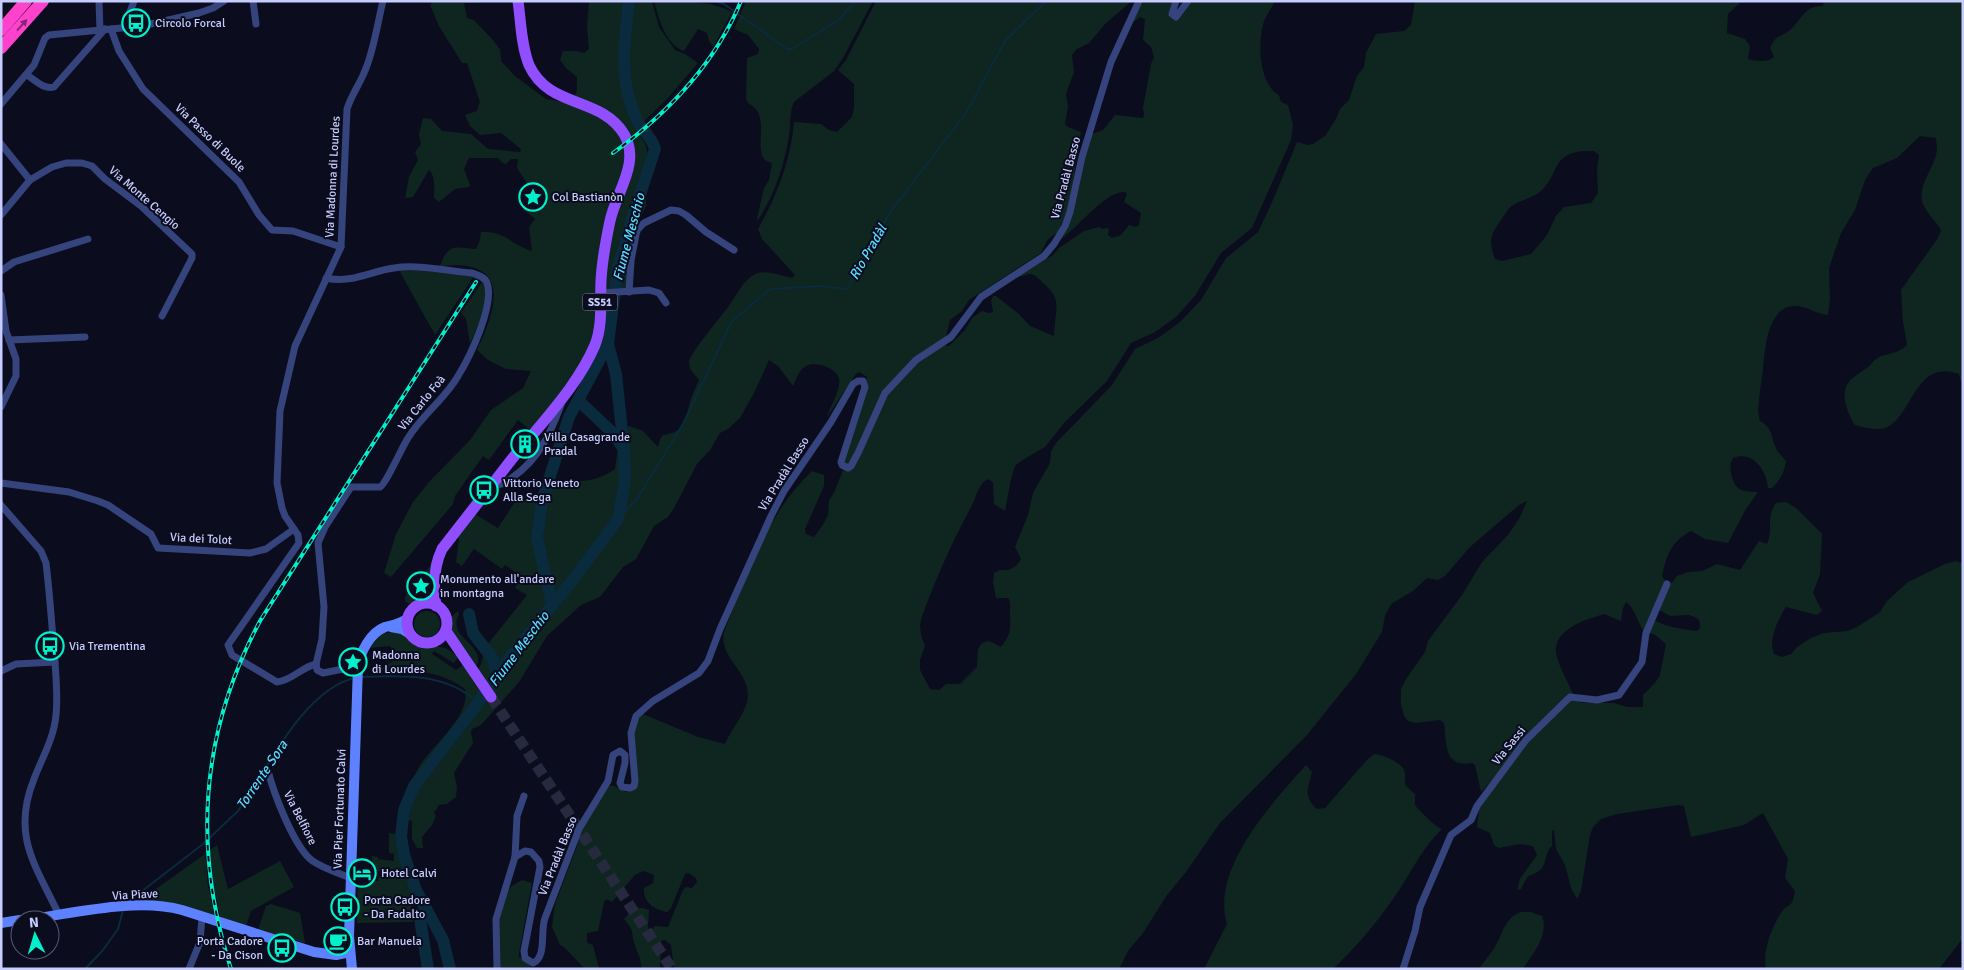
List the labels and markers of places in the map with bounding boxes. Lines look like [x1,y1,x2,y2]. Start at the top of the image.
bus stop icon: Circolo Forcal [121,8,151,38]
place label: Circolo Forcal [155,16,226,31]
place icon: Col Bastianòn [518,182,548,212]
place label: Col Bastianòn [552,190,623,205]
building icon: Villa Casagrande Pradal [510,429,540,459]
place label: Villa Casagrande Pradal [544,430,630,459]
bus stop icon: Vittorio Veneto Alla Sega [469,475,499,505]
place label: Vittorio Veneto Alla Sega [503,476,580,505]
place icon: Monumento all'andare in montagna [406,571,436,601]
place label: Monumento all'andare in montagna [440,572,555,601]
bus stop icon: Via Trementina [35,631,65,661]
place label: Via Trementina [69,639,146,654]
place icon: Madonna di Lourdes [338,647,368,677]
place label: Madonna di Lourdes [372,648,425,677]
hotel icon: Hotel Calvi [347,858,377,888]
place label: Hotel Calvi [381,866,437,881]
bus stop icon: Porta Cadore - Da Fadalto [330,892,360,922]
place label: Porta Cadore - Da Fadalto [364,893,430,922]
cafe icon: Bar Manuela [323,926,353,956]
bus stop icon: Porta Cadore - Da Cison [267,933,297,963]
place label: Porta Cadore - Da Cison [197,934,263,963]
place label: Bar Manuela [357,934,422,949]

